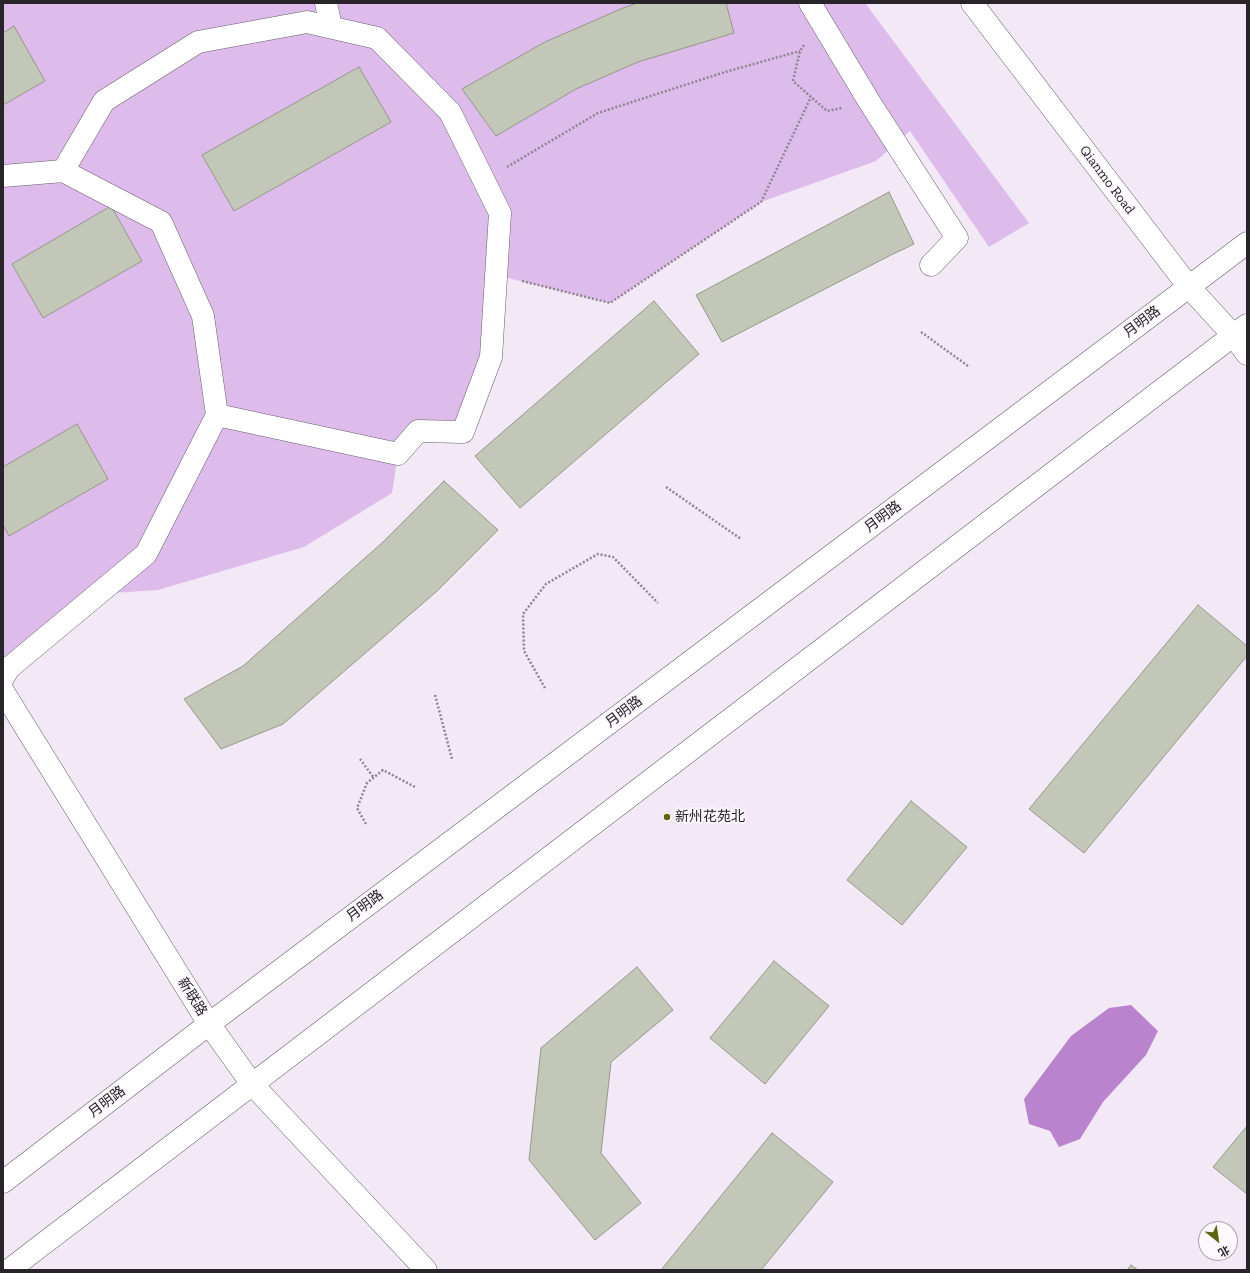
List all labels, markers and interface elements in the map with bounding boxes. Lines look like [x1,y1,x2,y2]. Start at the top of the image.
street label: Qianmo Road [1076,142,1138,218]
street label: 月明路 [1120,303,1164,341]
street label: 月明路 [861,498,905,536]
street label: 月明路 [602,693,646,731]
place label: 新州花苑北 [675,809,745,825]
marker: 新州花苑北 [662,812,672,822]
street label: 月明路 [343,887,387,925]
street label: 新联路 [174,975,210,1019]
street label: 月明路 [85,1083,129,1121]
north arrow [1198,1221,1238,1261]
text: 北 [1216,1243,1232,1259]

